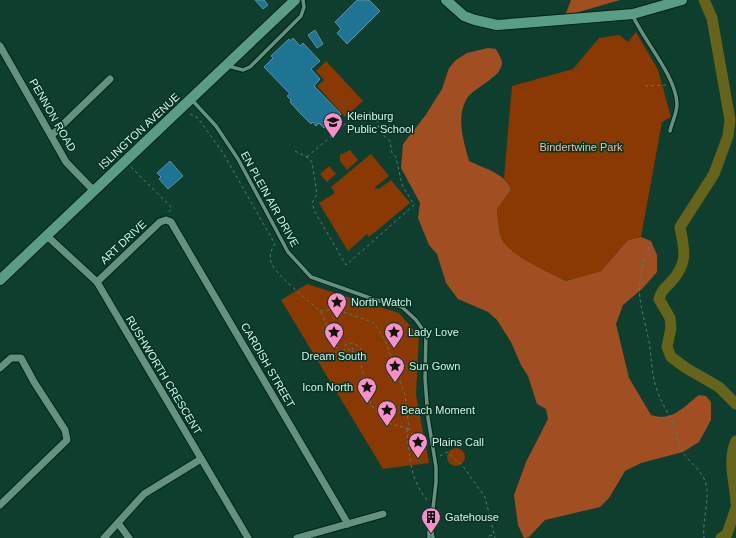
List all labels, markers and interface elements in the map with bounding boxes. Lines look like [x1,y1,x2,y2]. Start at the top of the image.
street label: PENNON ROAD [27,77,79,154]
street label: ISLINGTON AVENUE [96,90,182,172]
place label: Kleinburg Public School [347,110,414,135]
school or university icon: Kleinburg Public School [322,111,344,139]
park label: Bindertwine Park [539,141,623,153]
street label: EN PLEIN AIR DRIVE [239,149,301,249]
street label: ART DRIVE [98,218,148,266]
place icon: North Watch [326,291,348,319]
place label: North Watch [351,296,412,308]
street label: RUSHWORTH CRESCENT [124,314,204,437]
street label: CARDISH STREET [239,320,297,410]
place icon: Dream South [323,321,345,349]
place icon: Lady Love [383,321,405,349]
place label: Lady Love [408,326,459,338]
place label: Dream South [302,350,366,362]
place icon: Sun Gown [384,355,406,383]
place label: Sun Gown [409,360,460,372]
place icon: Icon North [356,376,378,404]
place label: Icon North [302,381,353,393]
place icon: Beach Moment [376,399,398,427]
place label: Beach Moment [401,404,475,416]
place icon: Plains Call [407,431,429,459]
place label: Plains Call [432,436,484,448]
building icon: Gatehouse [420,506,442,534]
place label: Gatehouse [445,511,499,523]

